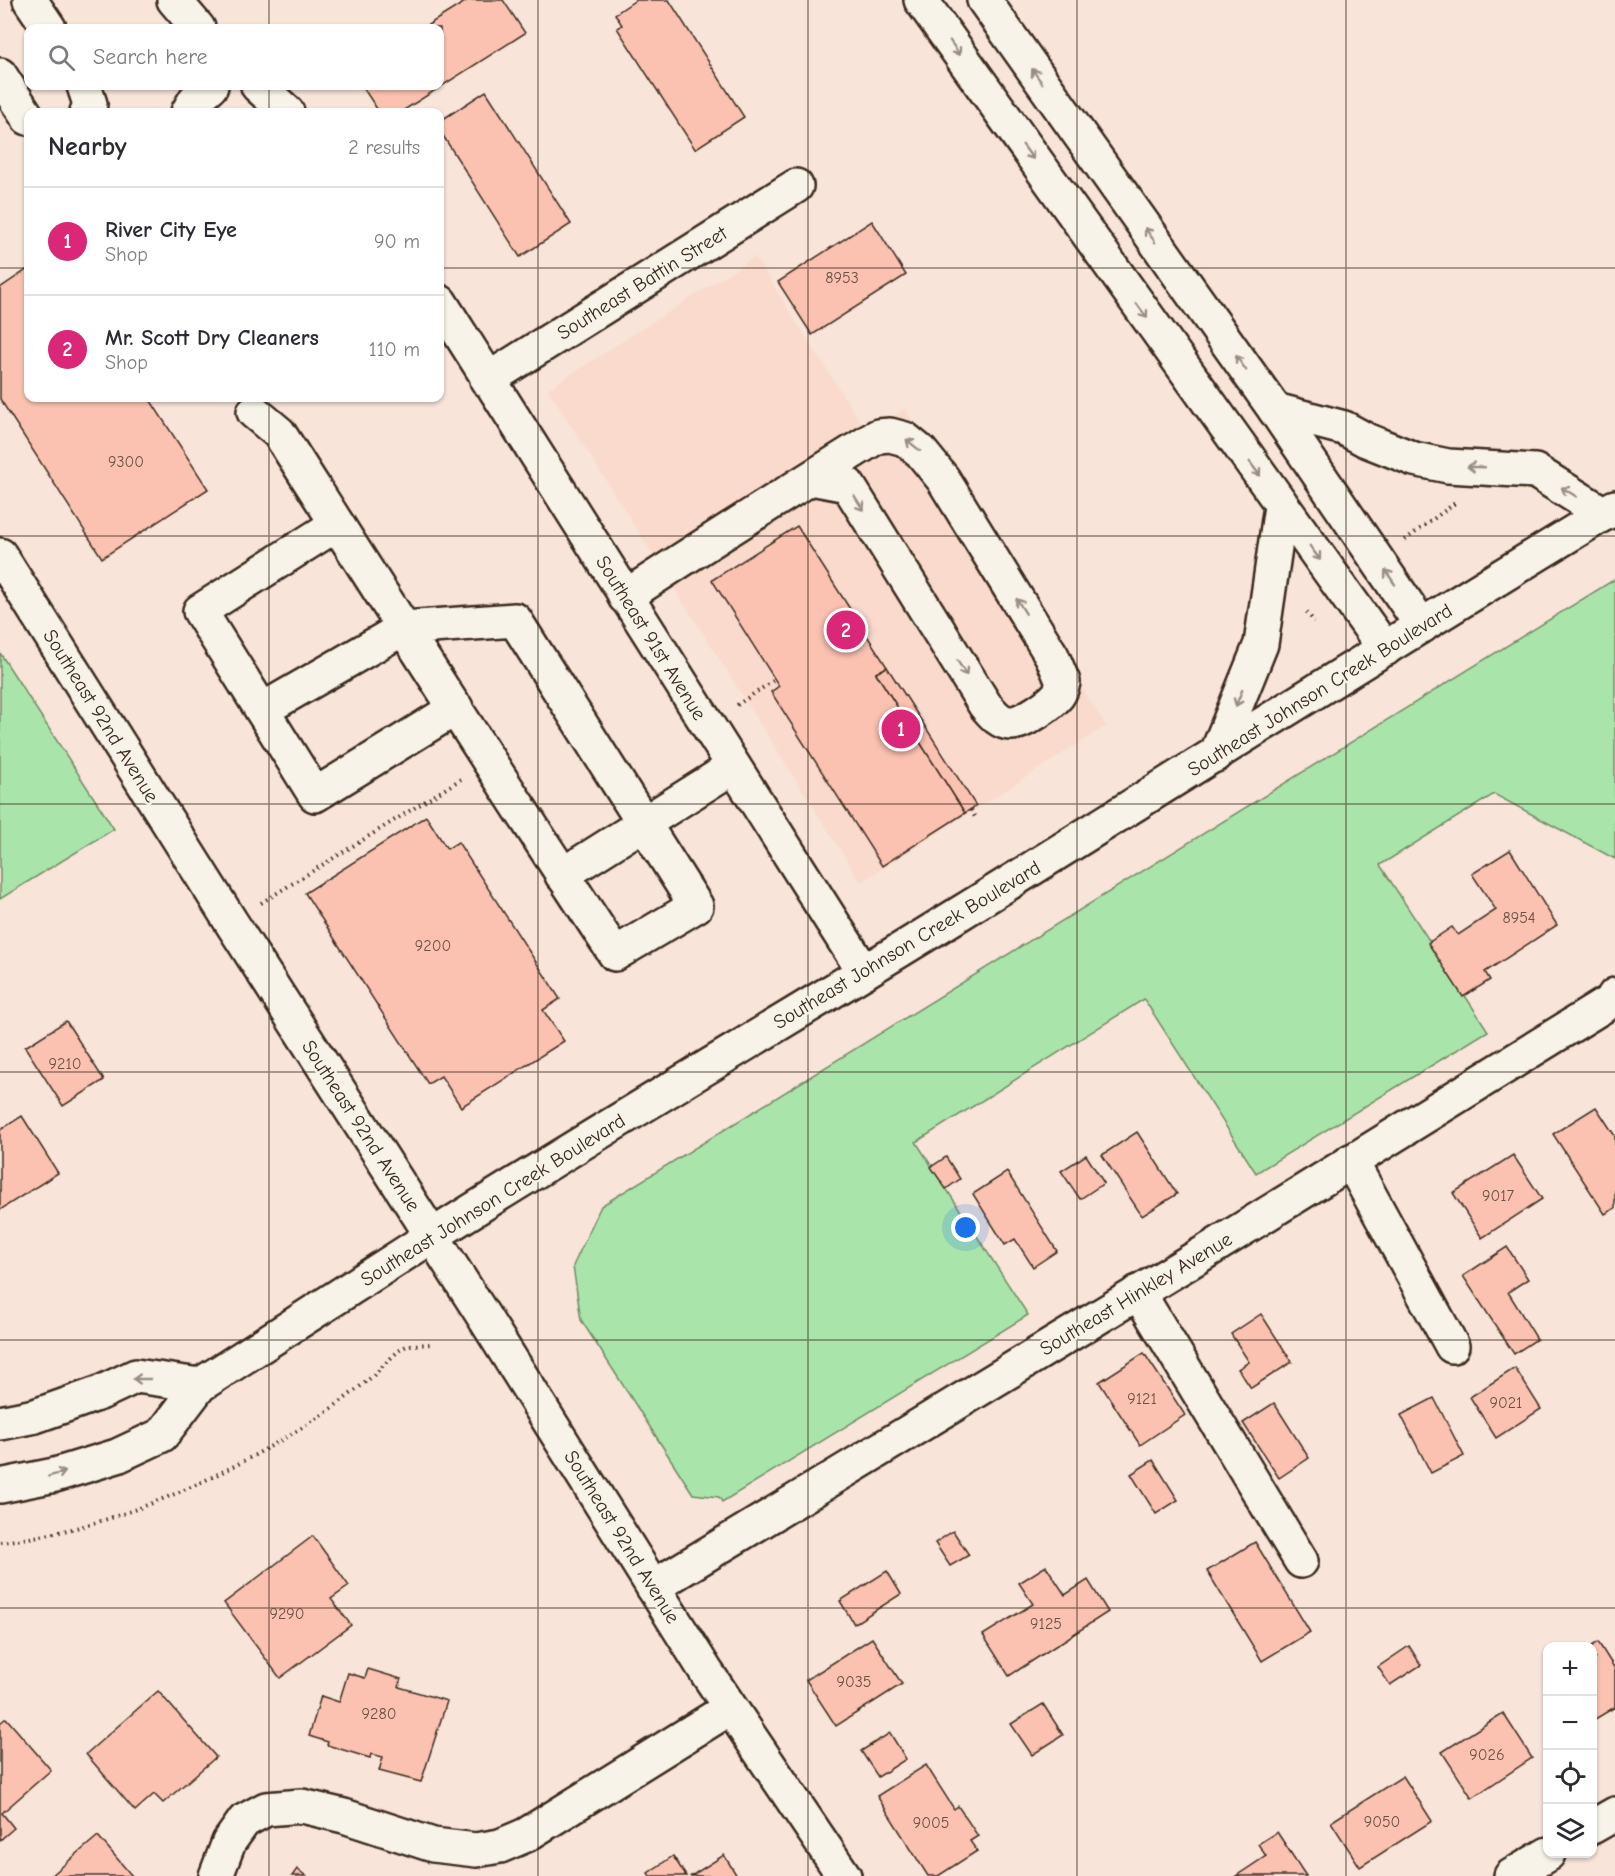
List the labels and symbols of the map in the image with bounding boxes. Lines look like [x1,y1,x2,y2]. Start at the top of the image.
one-way arrow [949,39,961,55]
one-way arrow [1031,68,1043,84]
one-way arrow [1022,143,1035,159]
street label: Southeast Battin Street [553,221,732,345]
one-way arrow [1144,227,1156,243]
house number: 8953 [825,269,859,287]
one-way arrow [1136,302,1148,318]
one-way arrow [1235,355,1247,371]
one-way arrow [905,439,921,452]
house number: 9300 [108,453,144,471]
one-way arrow [1249,461,1261,477]
one-way arrow [1467,462,1487,473]
one-way arrow [1561,486,1578,498]
one-way arrow [853,494,865,511]
one-way arrow [1309,545,1322,561]
street label: Southeast 91st Avenue [591,552,711,724]
one-way arrow [1384,569,1396,586]
one-way arrow [1015,598,1027,615]
street label: Southeast Johnson Creek Boulevard [1184,599,1456,781]
pin: 2 [826,608,866,652]
street label: Southeast 92nd Avenue [38,625,164,807]
one-way arrow [956,659,968,676]
one-way arrow [1233,688,1244,707]
pin: 1 [882,706,920,752]
street label: Southeast Johnson Creek Boulevard [769,856,1045,1034]
house number: 8954 [1502,909,1536,927]
house number: 9200 [415,937,451,955]
street label: Southeast 92nd Avenue [297,1036,425,1216]
house number: 9210 [49,1055,81,1073]
street label: Southeast Johnson Creek Boulevard [357,1109,629,1291]
house number: 9017 [1482,1187,1514,1205]
your location [951,1213,980,1242]
street label: Southeast Hinkley Avenue [1036,1227,1236,1361]
one-way arrow [133,1373,152,1385]
house number: 9121 [1127,1390,1157,1408]
house number: 9021 [1490,1394,1522,1412]
street label: Southeast 92nd Avenue [559,1446,685,1628]
one-way arrow [47,1468,66,1479]
house number: 9290 [269,1605,305,1623]
house number: 9125 [1030,1615,1062,1633]
house number: 9035 [836,1673,872,1691]
house number: 9280 [362,1705,396,1723]
house number: 9026 [1469,1746,1505,1764]
house number: 9050 [1364,1813,1400,1831]
house number: 9005 [913,1814,949,1832]

